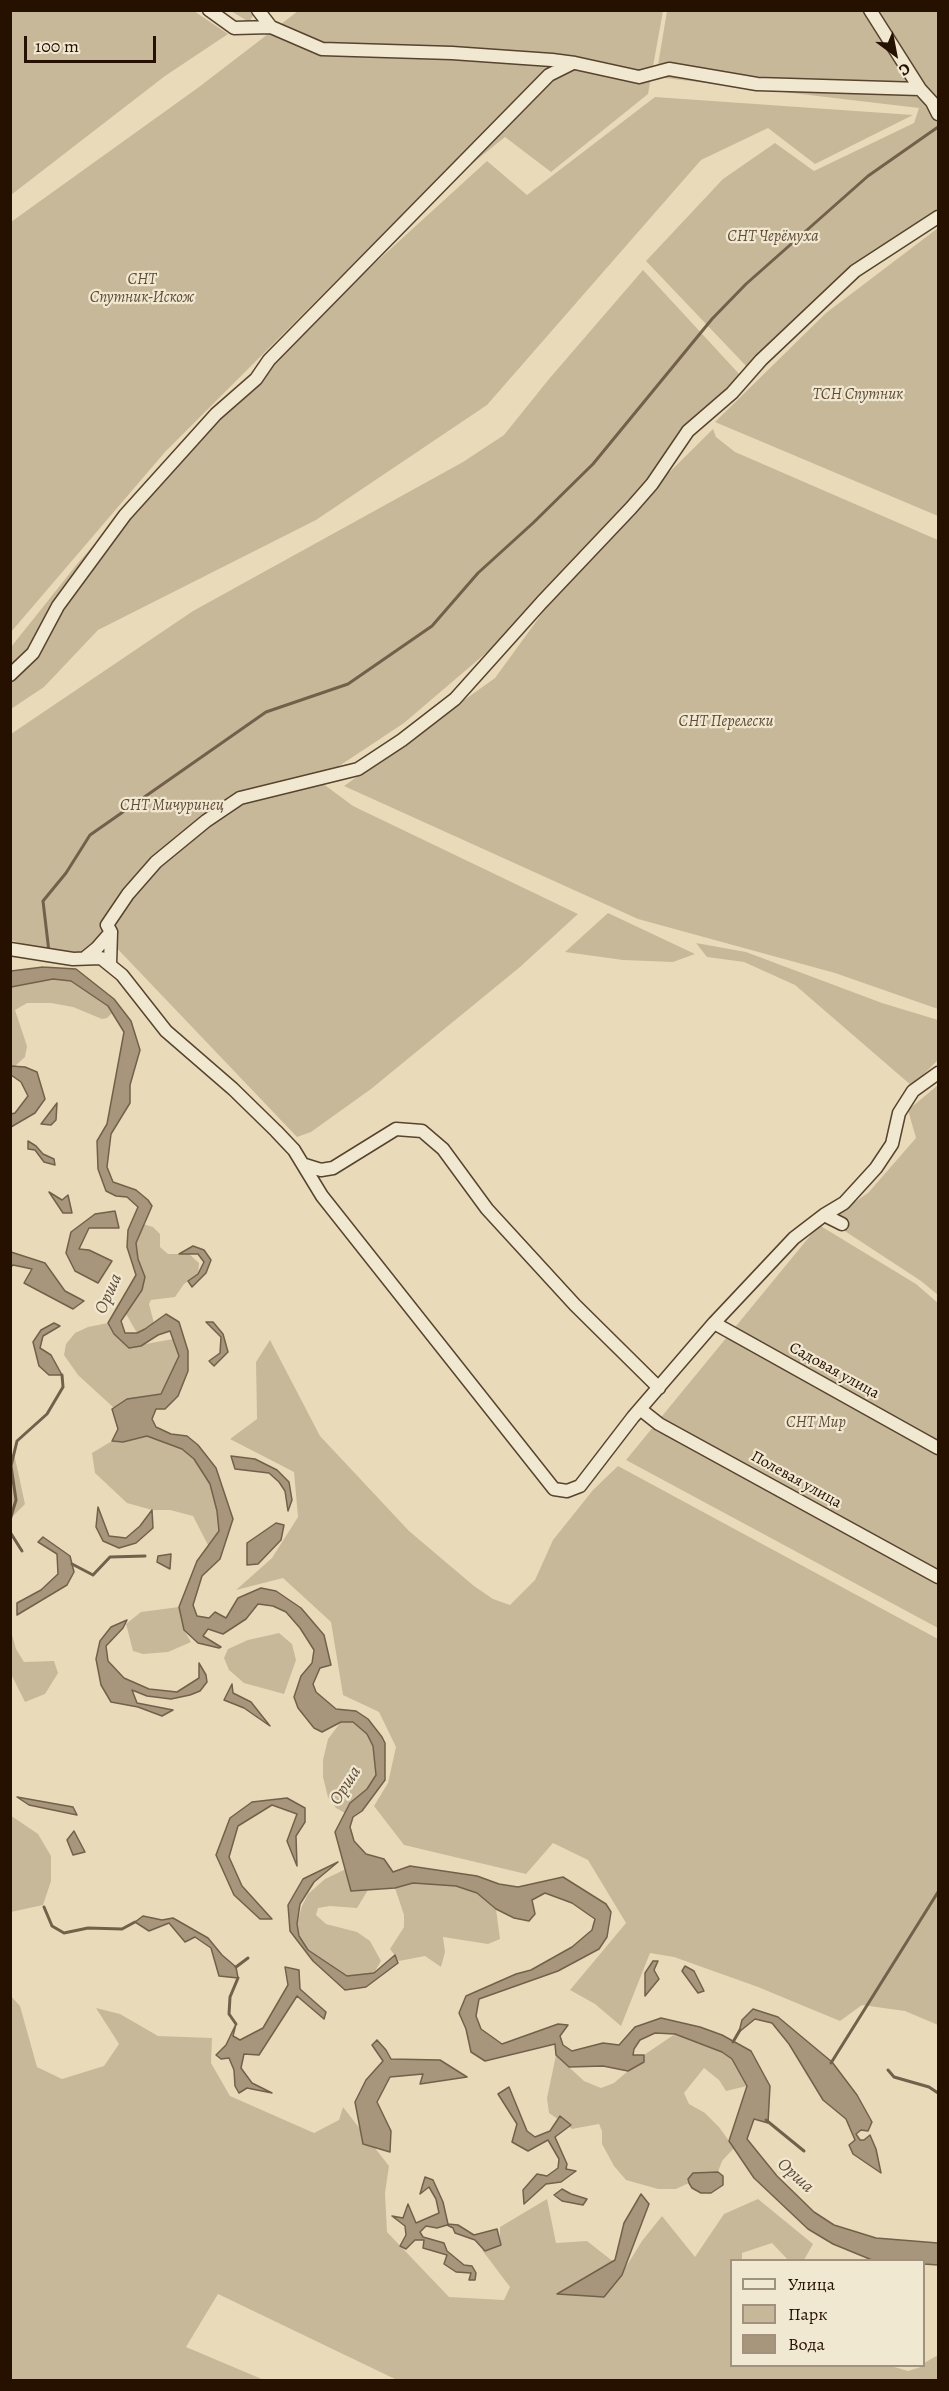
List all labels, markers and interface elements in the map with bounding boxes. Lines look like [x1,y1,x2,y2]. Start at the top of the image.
scale bar [27,24,159,62]
north arrow [865,24,925,84]
text: 100 m [35,34,79,58]
text: С [895,57,915,81]
park label: СНТ Черёмуха [727,227,819,247]
park label: СНТ Спутник-Искож [90,270,194,308]
park label: ТСН Спутник [813,385,903,405]
park label: СНТ Перелески [679,712,773,732]
park label: СНТ Мичуринец [120,796,224,816]
water label: Орша [91,1270,127,1318]
street label: Садовая улица [786,1338,882,1404]
park label: СНТ Мир [786,1413,846,1433]
street label: Полевая улица [747,1447,845,1513]
water label: Орша [326,1763,366,1809]
water label: Орша [772,2154,818,2198]
legend [730,2259,925,2367]
text: Улица [788,2272,835,2296]
text: Парк [788,2302,828,2326]
text: Вода [788,2332,825,2356]

